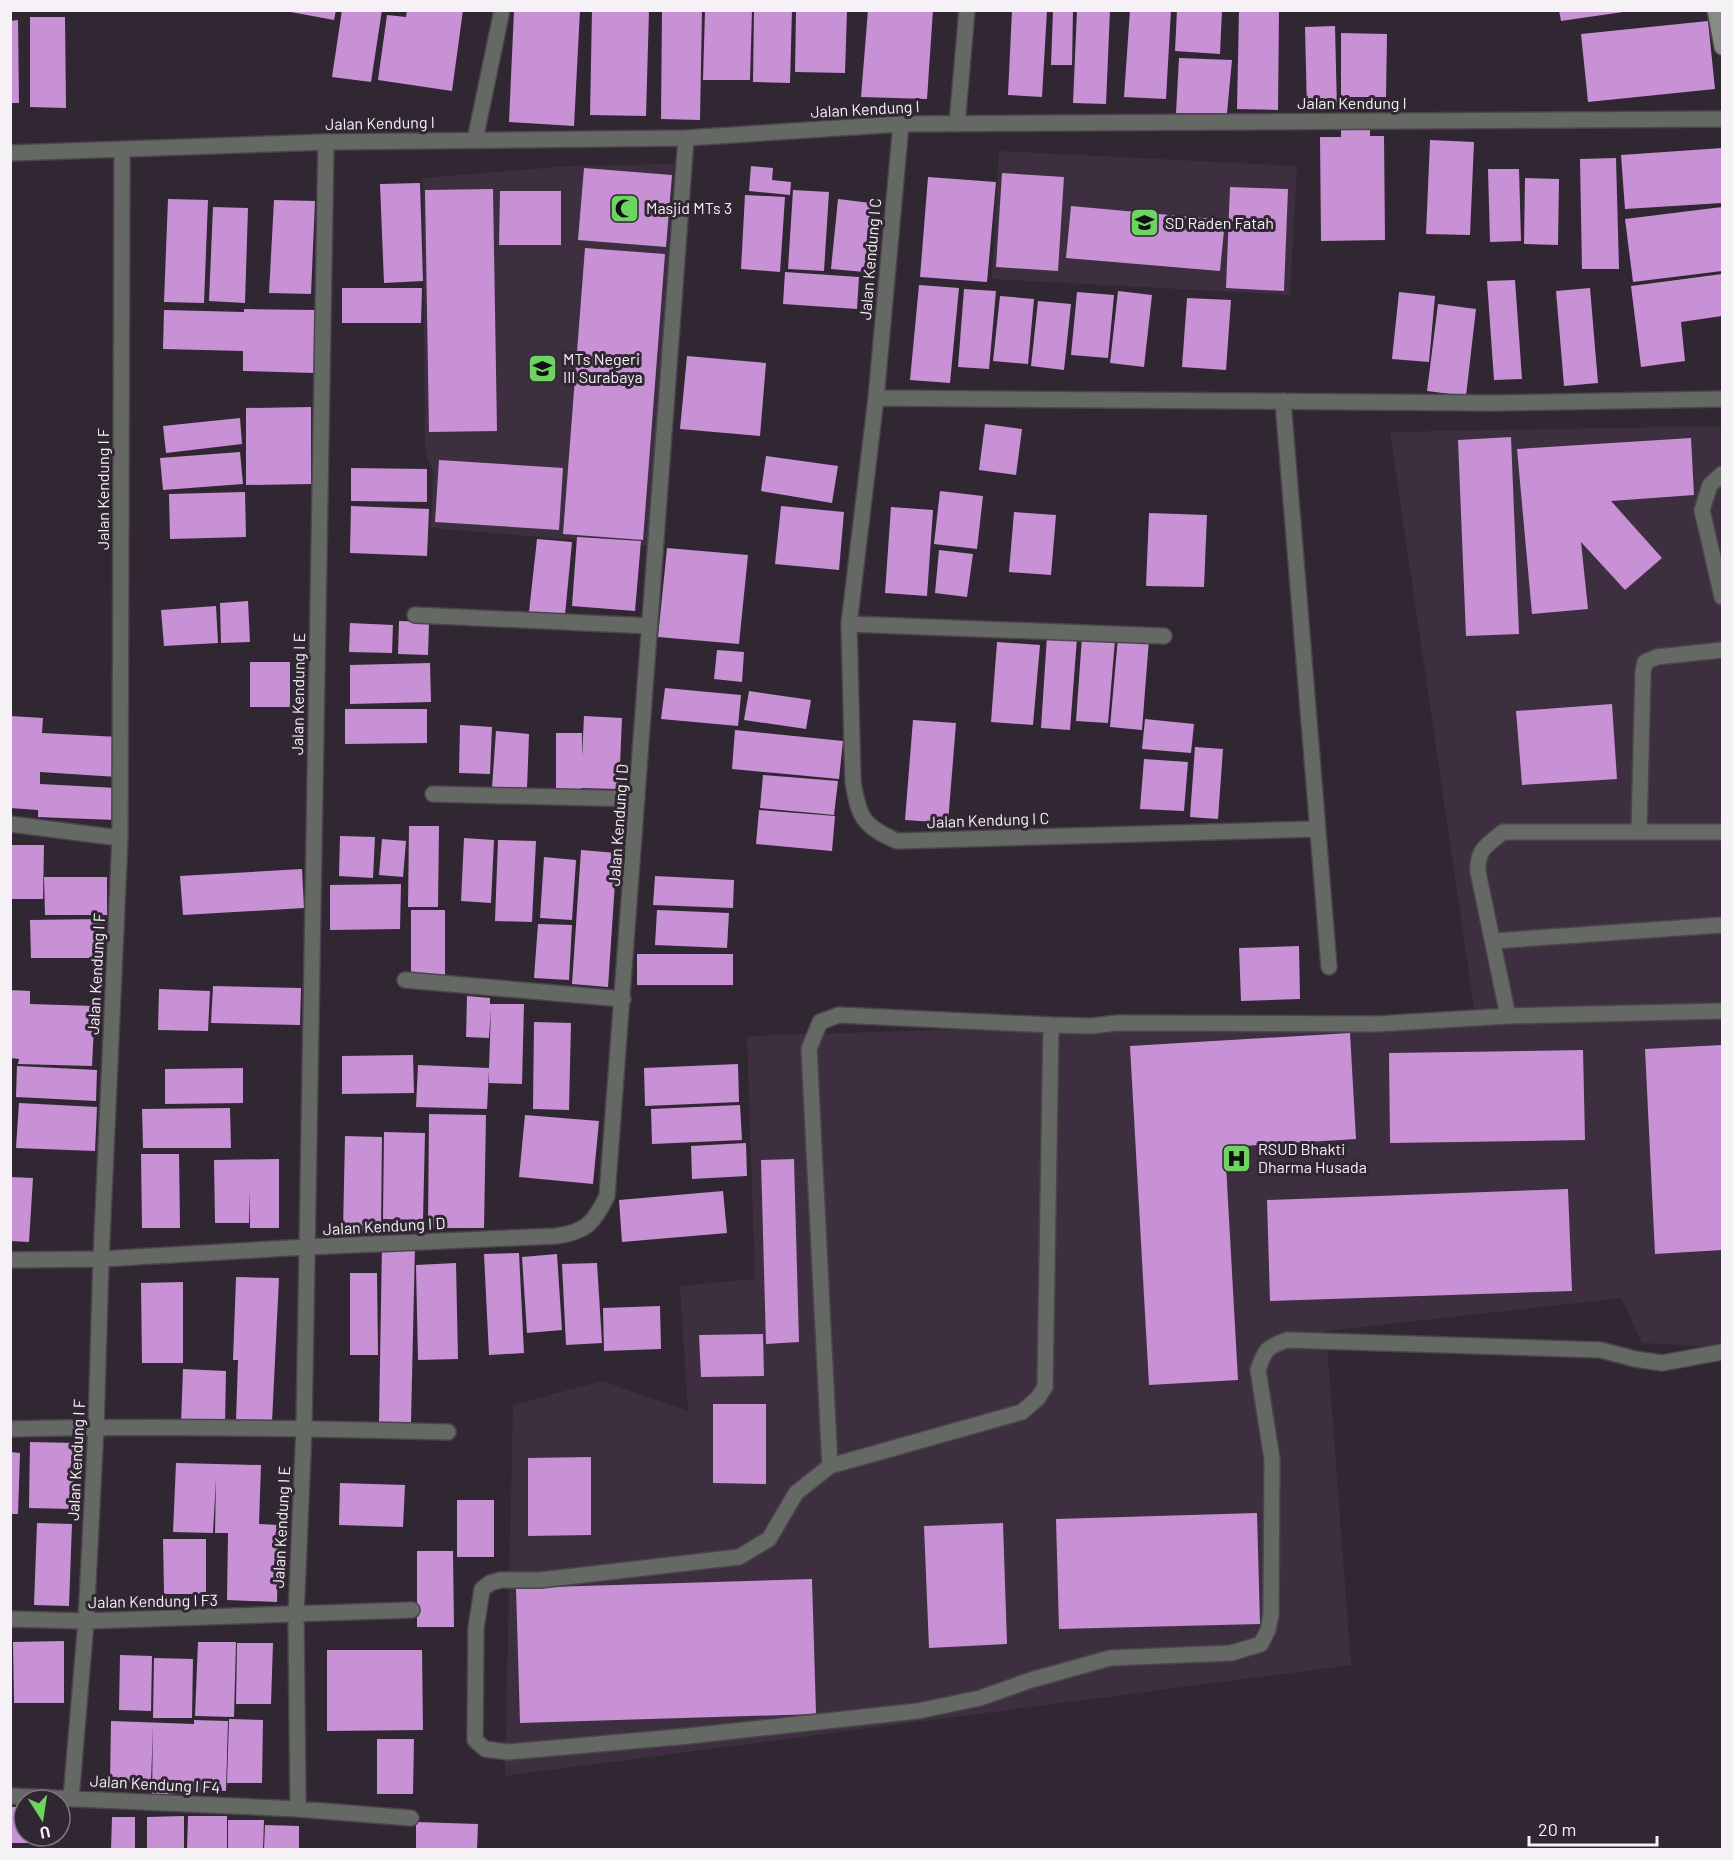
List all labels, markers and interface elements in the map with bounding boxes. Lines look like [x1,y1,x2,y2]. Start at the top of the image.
street label: Jalan Kendung I [1297,93,1407,112]
street label: Jalan Kendung I [810,96,920,121]
street label: Jalan Kendung I [325,112,435,133]
mosque icon: Masjid MTs 3 [609,192,641,224]
street label: Jalan Kendung I C [855,197,884,321]
place label: Masjid MTs 3 [646,198,732,217]
school or university icon: SD Raden Fatah [1128,207,1160,239]
place label: SD Raden Fatah [1165,213,1274,232]
place label: MTs Negeri III Surabaya [563,349,643,386]
school or university icon: MTs Negeri III Surabaya [526,352,558,384]
street label: Jalan Kendung I F [93,428,112,550]
street label: Jalan Kendung I E [287,633,308,755]
street label: Jalan Kendung I D [604,763,631,887]
street label: Jalan Kendung I C [926,808,1049,831]
street label: Jalan Kendung I F [83,913,108,1035]
place label: RSUD Bhakti Dharma Husada [1258,1139,1367,1176]
hospital icon: RSUD Bhakti Dharma Husada [1221,1142,1253,1174]
street label: Jalan Kendung I D [322,1213,446,1238]
street label: Jalan Kendung I F [63,1399,88,1521]
street label: Jalan Kendung I E [268,1465,293,1589]
street label: Jalan Kendung I F3 [88,1590,218,1611]
street label: Jalan Kendung I F4 [89,1771,221,1796]
north arrow [12,1788,72,1848]
scale bar [1529,1809,1656,1847]
text: 20 m [1538,1818,1576,1840]
text: U [38,1823,52,1844]

